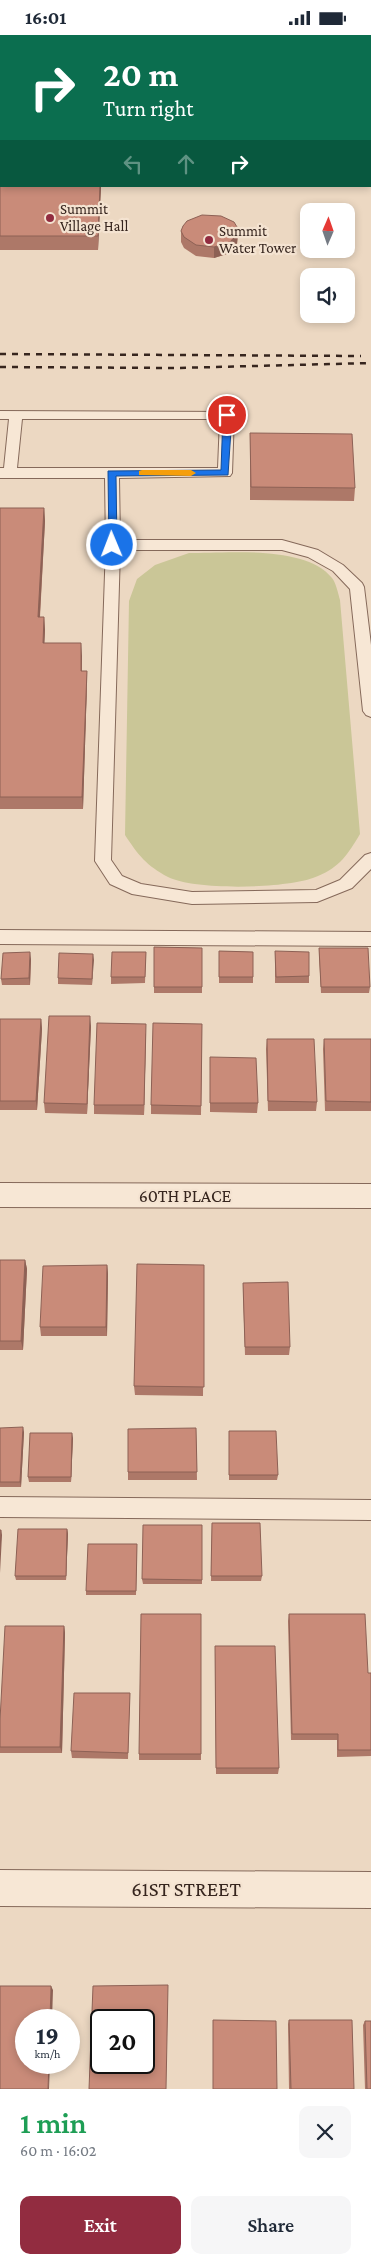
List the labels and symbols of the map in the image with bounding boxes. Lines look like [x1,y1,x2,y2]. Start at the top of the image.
place label: Summit Village Hall [60,201,128,235]
north arrow [300,203,355,257]
marker: Summit Village Hall [44,212,56,224]
place label: Summit Water Tower [219,223,297,256]
marker: Summit Water Tower [203,234,215,246]
pin [206,394,248,436]
position arrow [85,518,137,570]
street label: 60TH PLACE [139,1186,232,1206]
street label: 61ST STREET [131,1877,241,1901]
speed limit sign: 20 [90,2009,155,2074]

